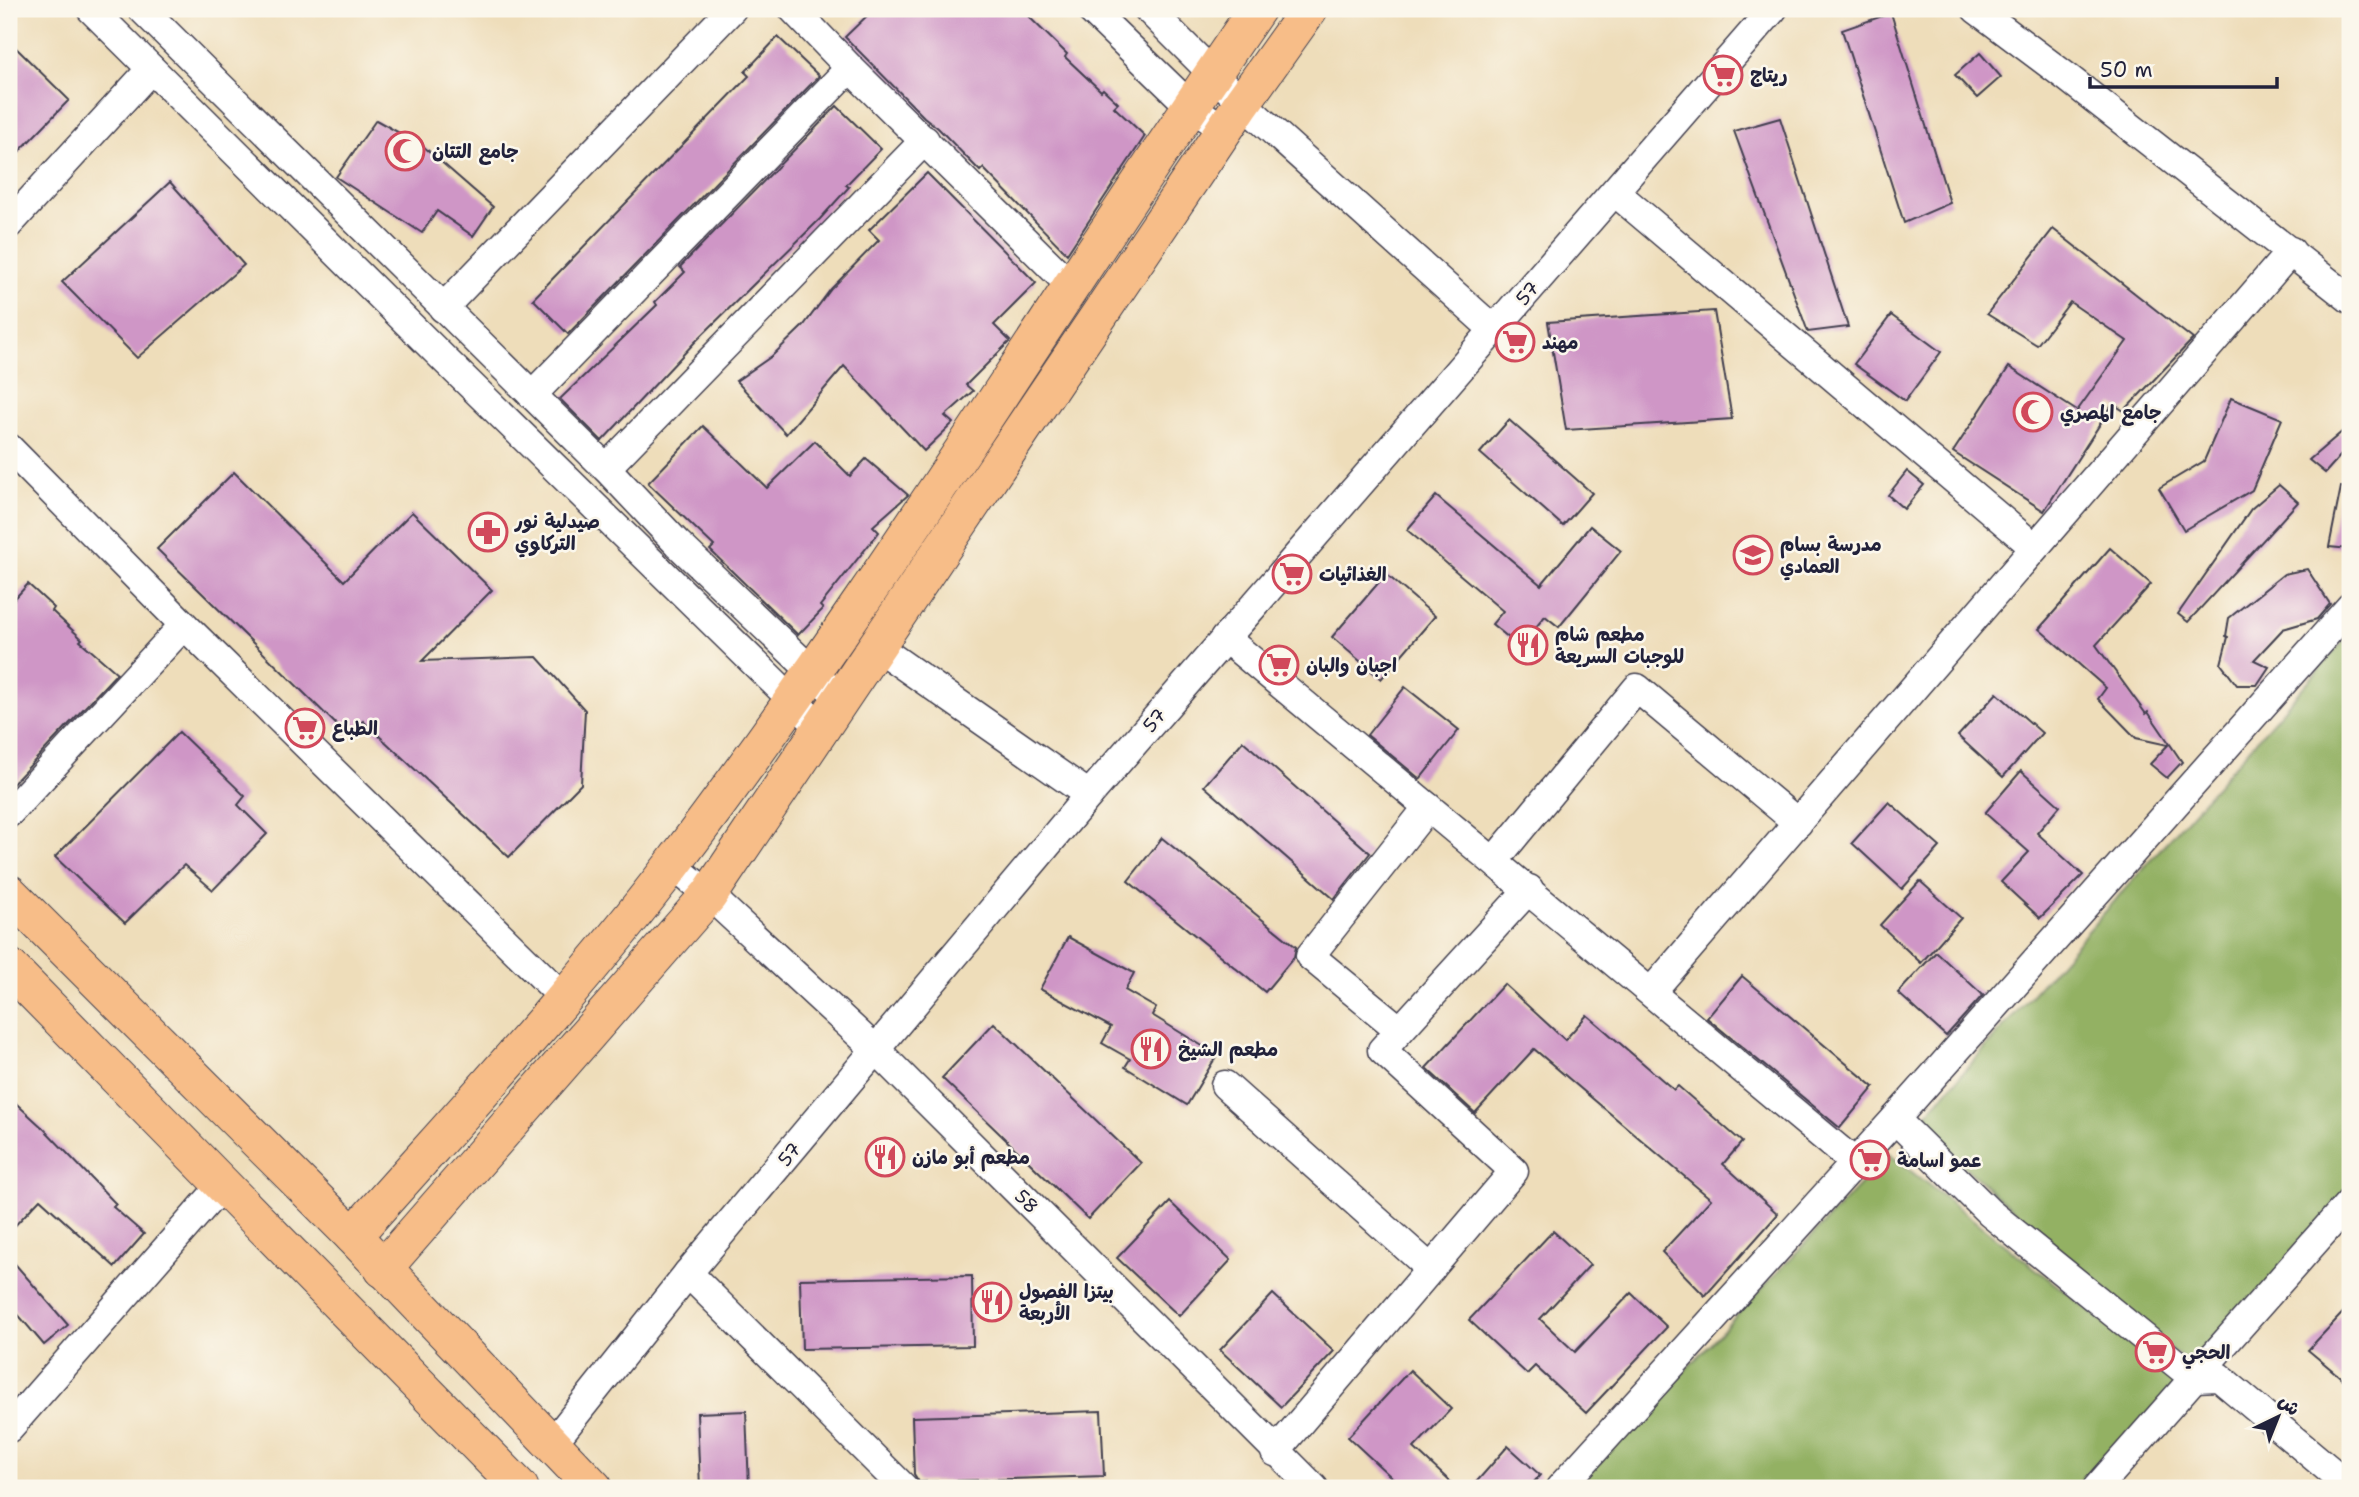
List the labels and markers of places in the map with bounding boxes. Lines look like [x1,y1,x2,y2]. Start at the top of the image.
supermarket icon: ريتاج [1702,54,1744,96]
place label: ريتاج [1750,63,1788,88]
mosque icon: جامع التتان [384,130,426,172]
place label: جامع التتان [432,139,519,165]
supermarket icon: مهند [1494,321,1536,363]
place label: مهند [1542,330,1578,355]
mosque icon: جامع المصري [2012,391,2054,433]
place label: جامع المصري [2060,400,2162,427]
place label: صيدلية نور التركاوي [514,509,600,558]
pharmacy icon: صيدلية نور التركاوي [467,511,509,553]
place label: مدرسة بسام العمادي [1780,532,1882,581]
school or university icon: مدرسة بسام العمادي [1732,534,1774,576]
supermarket icon: الغذائيات [1271,553,1313,595]
place label: الغذائيات [1319,562,1387,587]
place label: مطعم شام للوجبات السريعة [1555,622,1684,669]
restaurant icon: مطعم شام للوجبات السريعة [1507,624,1549,666]
supermarket icon: اجبان والبان [1258,644,1300,686]
place label: اجبان والبان [1306,653,1397,678]
supermarket icon: الطباع [284,707,326,749]
place label: الطباع [332,716,378,742]
restaurant icon: مطعم الشيخ [1130,1028,1172,1070]
place label: مطعم الشيخ [1178,1037,1278,1064]
restaurant icon: مطعم أبو مازن [864,1136,906,1178]
supermarket icon: عمو اسامة [1849,1139,1891,1181]
place label: مطعم أبو مازن [912,1145,1030,1172]
place label: عمو اسامة [1897,1148,1981,1173]
place label: بيتزا الفصول الأربعة [1019,1279,1114,1326]
restaurant icon: بيتزا الفصول الأربعة [971,1281,1013,1323]
supermarket icon: الحجي [2134,1331,2176,1373]
place label: الحجي [2182,1340,2230,1369]

